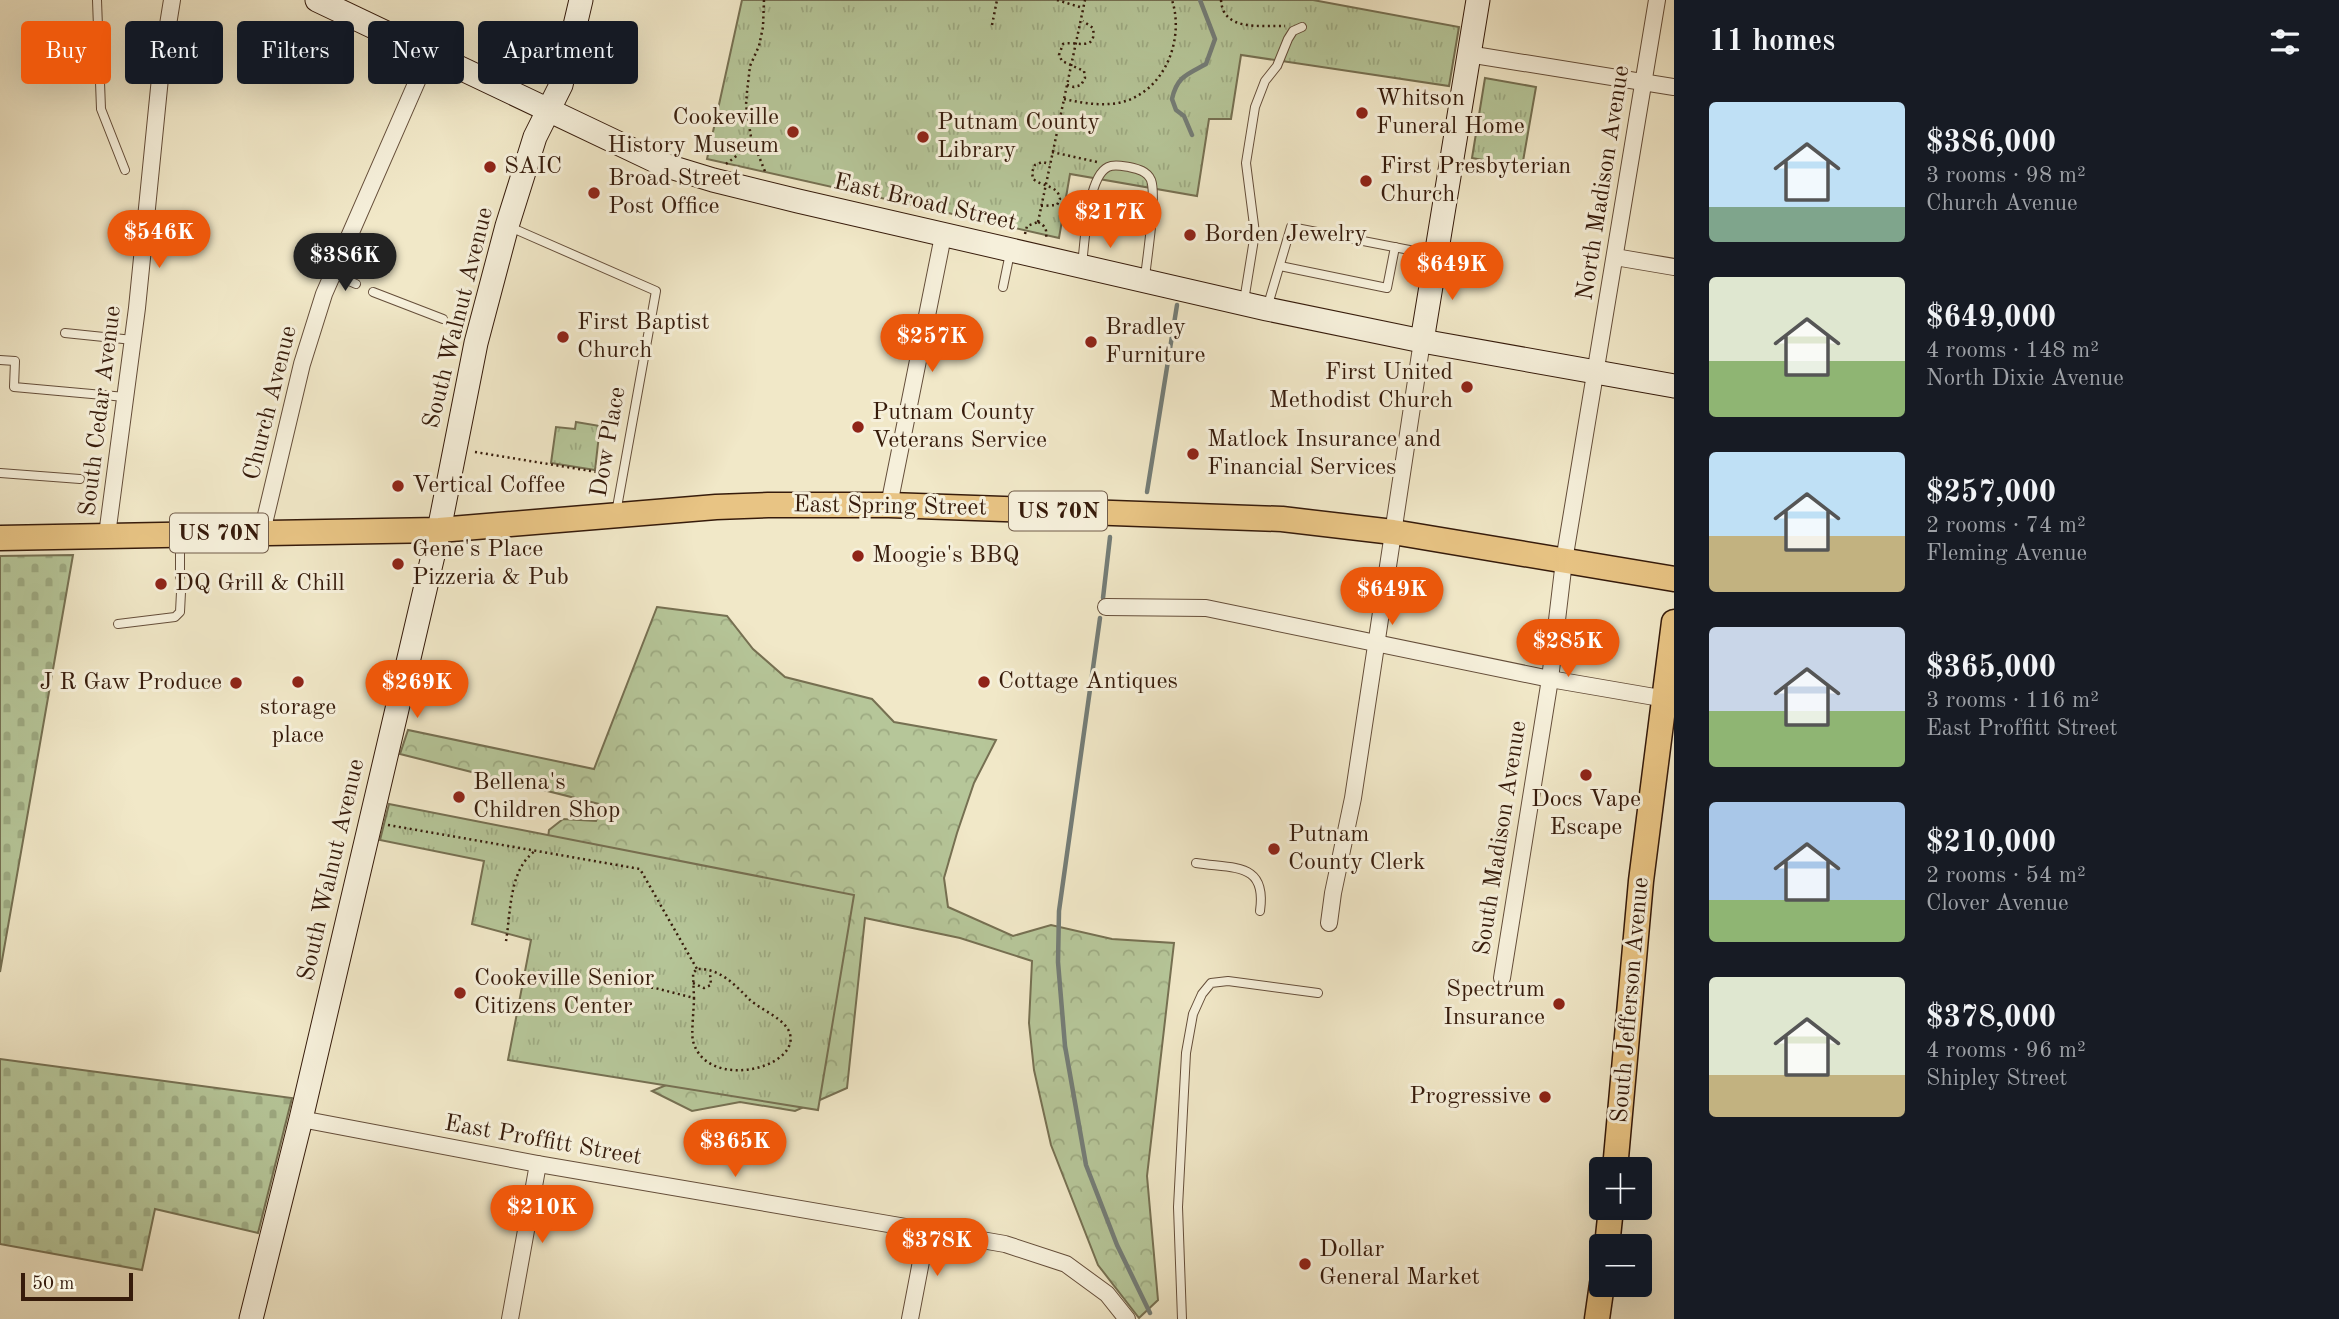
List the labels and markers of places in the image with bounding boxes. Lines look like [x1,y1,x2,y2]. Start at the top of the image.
place label: Whitson Funeral Home [1376,87,1525,139]
marker: Whitson Funeral Home [1354,105,1370,121]
place label: Cookeville History Museum [607,106,779,158]
place label: Putnam County Library [937,111,1100,163]
marker: Cookeville History Museum [785,124,801,140]
marker: Putnam County Library [915,129,931,145]
place label: SAIC [504,155,562,179]
place label: First Presbyterian Church [1380,155,1571,207]
marker: SAIC [482,159,498,175]
place label: Broad Street Post Office [608,167,741,219]
marker: First Presbyterian Church [1358,173,1374,189]
marker: Broad Street Post Office [586,185,602,201]
pin: $217K [1061,190,1159,250]
pin: $546K [110,210,208,270]
place label: Borden Jewelry [1204,223,1367,247]
marker: Borden Jewelry [1182,227,1198,243]
pin: $386K [296,233,394,293]
pin: $649K [1403,243,1501,302]
place label: First Baptist Church [577,311,710,363]
pin: $257K [883,314,981,374]
place label: Bradley Furniture [1105,316,1205,368]
marker: First Baptist Church [555,329,571,345]
marker: Bradley Furniture [1083,334,1099,350]
place label: First United Methodist Church [1269,361,1453,413]
marker: First United Methodist Church [1459,379,1475,395]
place label: Putnam County Veterans Service [872,401,1047,453]
marker: Putnam County Veterans Service [850,419,866,435]
place label: Matlock Insurance and Financial Services [1207,428,1441,480]
marker: Matlock Insurance and Financial Services [1185,446,1201,462]
place label: Vertical Coffee [412,474,565,498]
marker: Vertical Coffee [390,478,406,494]
place label: Gene's Place Pizzeria & Pub [412,538,569,590]
place label: Moogie's BBQ [872,544,1019,568]
marker: Moogie's BBQ [850,548,866,564]
marker: Gene's Place Pizzeria & Pub [390,556,406,572]
pin: $649K [1343,568,1441,627]
place label: DQ Grill & Chill [175,572,345,596]
marker: DQ Grill & Chill [153,576,169,592]
pin: $285K [1519,620,1617,679]
pin: $269K [368,660,466,720]
place label: Cottage Antiques [998,670,1178,694]
place label: J R Gaw Produce [40,671,222,695]
marker: storage place [290,674,306,690]
marker: Cottage Antiques [976,674,992,690]
marker: J R Gaw Produce [228,675,244,691]
place label: storage place [260,696,336,748]
marker: Docs Vape Escape [1578,767,1594,783]
place label: Bellena's Children Shop [473,771,620,823]
place label: Docs Vape Escape [1531,788,1641,840]
marker: Bellena's Children Shop [451,789,467,805]
place label: Putnam County Clerk [1288,823,1426,875]
marker: Putnam County Clerk [1266,841,1282,857]
place label: Cookeville Senior Citizens Center [474,967,655,1019]
place label: Spectrum Insurance [1443,978,1545,1030]
marker: Cookeville Senior Citizens Center [452,985,468,1001]
marker: Spectrum Insurance [1551,996,1567,1012]
place label: Progressive [1409,1085,1531,1109]
marker: Progressive [1537,1089,1553,1105]
pin: $365K [686,1120,784,1179]
pin: $210K [493,1186,591,1245]
pin: $378K [888,1218,986,1278]
place label: Dollar General Market [1319,1238,1480,1290]
marker: Dollar General Market [1297,1256,1313,1272]

